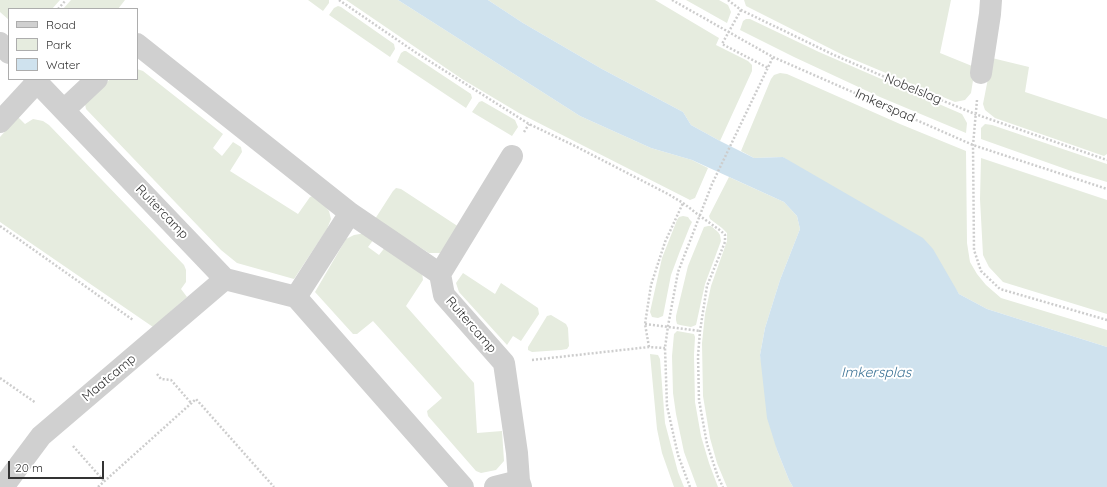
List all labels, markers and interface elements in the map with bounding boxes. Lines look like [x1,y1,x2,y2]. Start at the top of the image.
legend [8,8,138,80]
text: Road [46,17,76,32]
text: Park [46,37,71,52]
text: Water [46,57,80,72]
street label: Nobelslag [882,70,944,108]
street label: Imkerspad [853,86,917,126]
street label: Ruitercamp [132,182,192,242]
street label: Ruitercamp [442,294,500,356]
street label: Maatcamp [79,351,139,405]
water label: Imkersplas [841,365,911,381]
scale bar [10,453,106,479]
text: 20 m [15,460,43,475]

